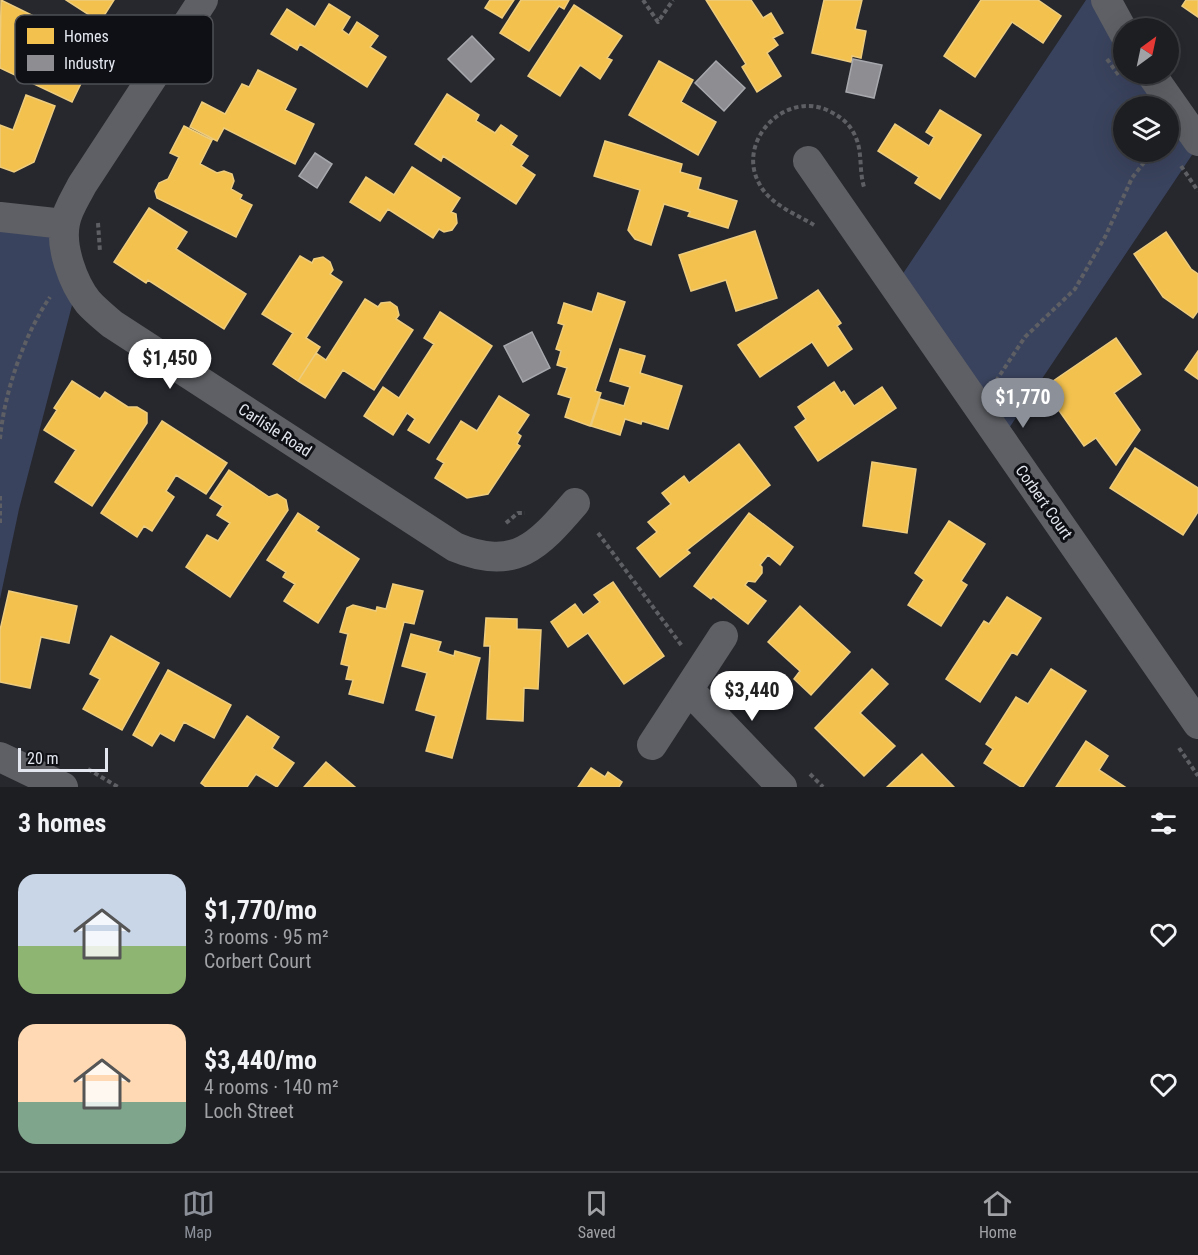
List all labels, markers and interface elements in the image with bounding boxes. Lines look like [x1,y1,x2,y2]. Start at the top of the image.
legend [15,15,213,84]
north arrow [1113,18,1179,84]
map controls [1113,18,1179,162]
text: Homes [64,27,109,46]
text: Industry [64,54,115,73]
button: layers [1113,96,1179,162]
pin: $1,450 [121,339,219,390]
text: $1,450 [142,346,198,370]
pin: $1,770 [974,378,1072,429]
text: $1,770 [995,385,1051,409]
street label: Carlisle Road [235,399,315,461]
street label: Corbert Court [1012,461,1077,543]
pin: $3,440 [703,671,801,722]
text: $3,440 [724,678,780,702]
scale bar [18,745,108,772]
text: 20 m [27,749,59,768]
icon: filters [1147,807,1180,840]
text: 3 homes [18,808,106,838]
text: $1,770/mo [204,895,317,925]
icon: home [66,898,138,970]
icon: heart [1147,918,1180,951]
text: 3 rooms · 95 m² [204,925,329,949]
text: Corbert Court [204,949,311,973]
text: $3,440/mo [204,1045,317,1075]
icon: home [66,1048,138,1120]
icon: heart [1147,1068,1180,1101]
text: 4 rooms · 140 m² [204,1075,339,1099]
text: Loch Street [204,1099,294,1123]
tab: Map [182,1187,215,1242]
tab: Saved [578,1187,616,1242]
tab: Home [979,1187,1016,1242]

